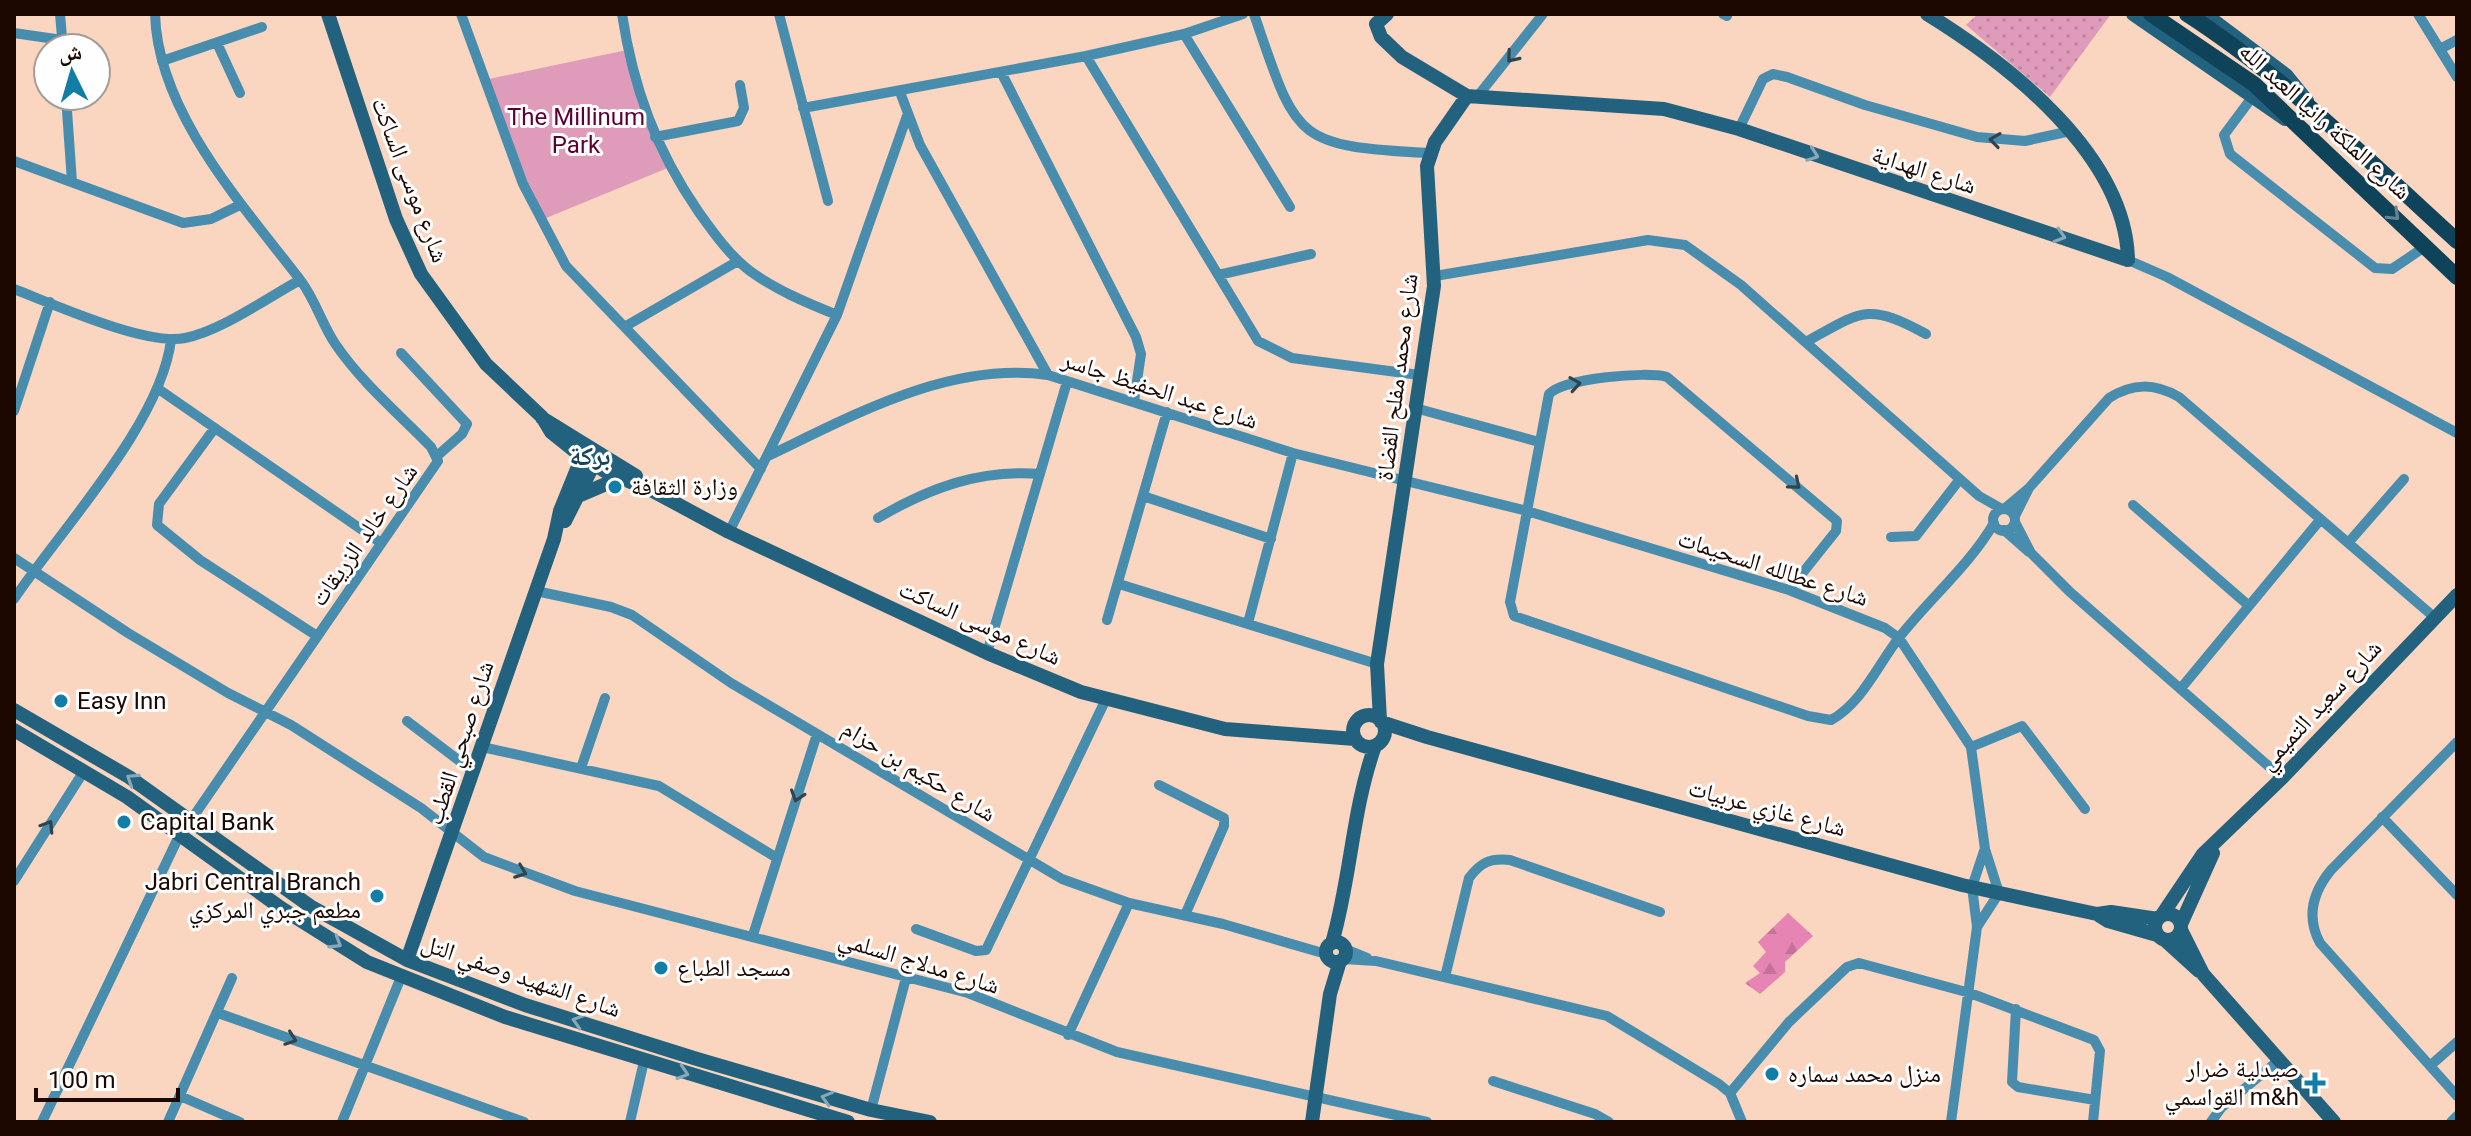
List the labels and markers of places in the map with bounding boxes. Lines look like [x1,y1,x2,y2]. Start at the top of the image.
place label: وزارة الثقافة [631,473,738,501]
marker: وزارة الثقافة [606,478,624,496]
place label: Easy Inn [77,687,166,715]
marker: Easy Inn [52,692,70,710]
place label: Capital Bank [140,808,275,836]
marker: Capital Bank [115,813,133,831]
place label: Jabri Central Branch مطعم جبري المركزي [145,868,361,929]
marker: Jabri Central Branch مطعم جبري المركزي [368,887,386,905]
place label: مسجد الطباع [677,954,791,983]
marker: مسجد الطباع [652,959,670,977]
place label: صيدلية ضرار القواسمي m&h [2165,1055,2299,1116]
place label: منزل محمد سماره [1788,1060,1941,1088]
marker: منزل محمد سماره [1763,1065,1781,1083]
marker: صيدلية ضرار القواسمي m&h [2306,1074,2324,1092]

